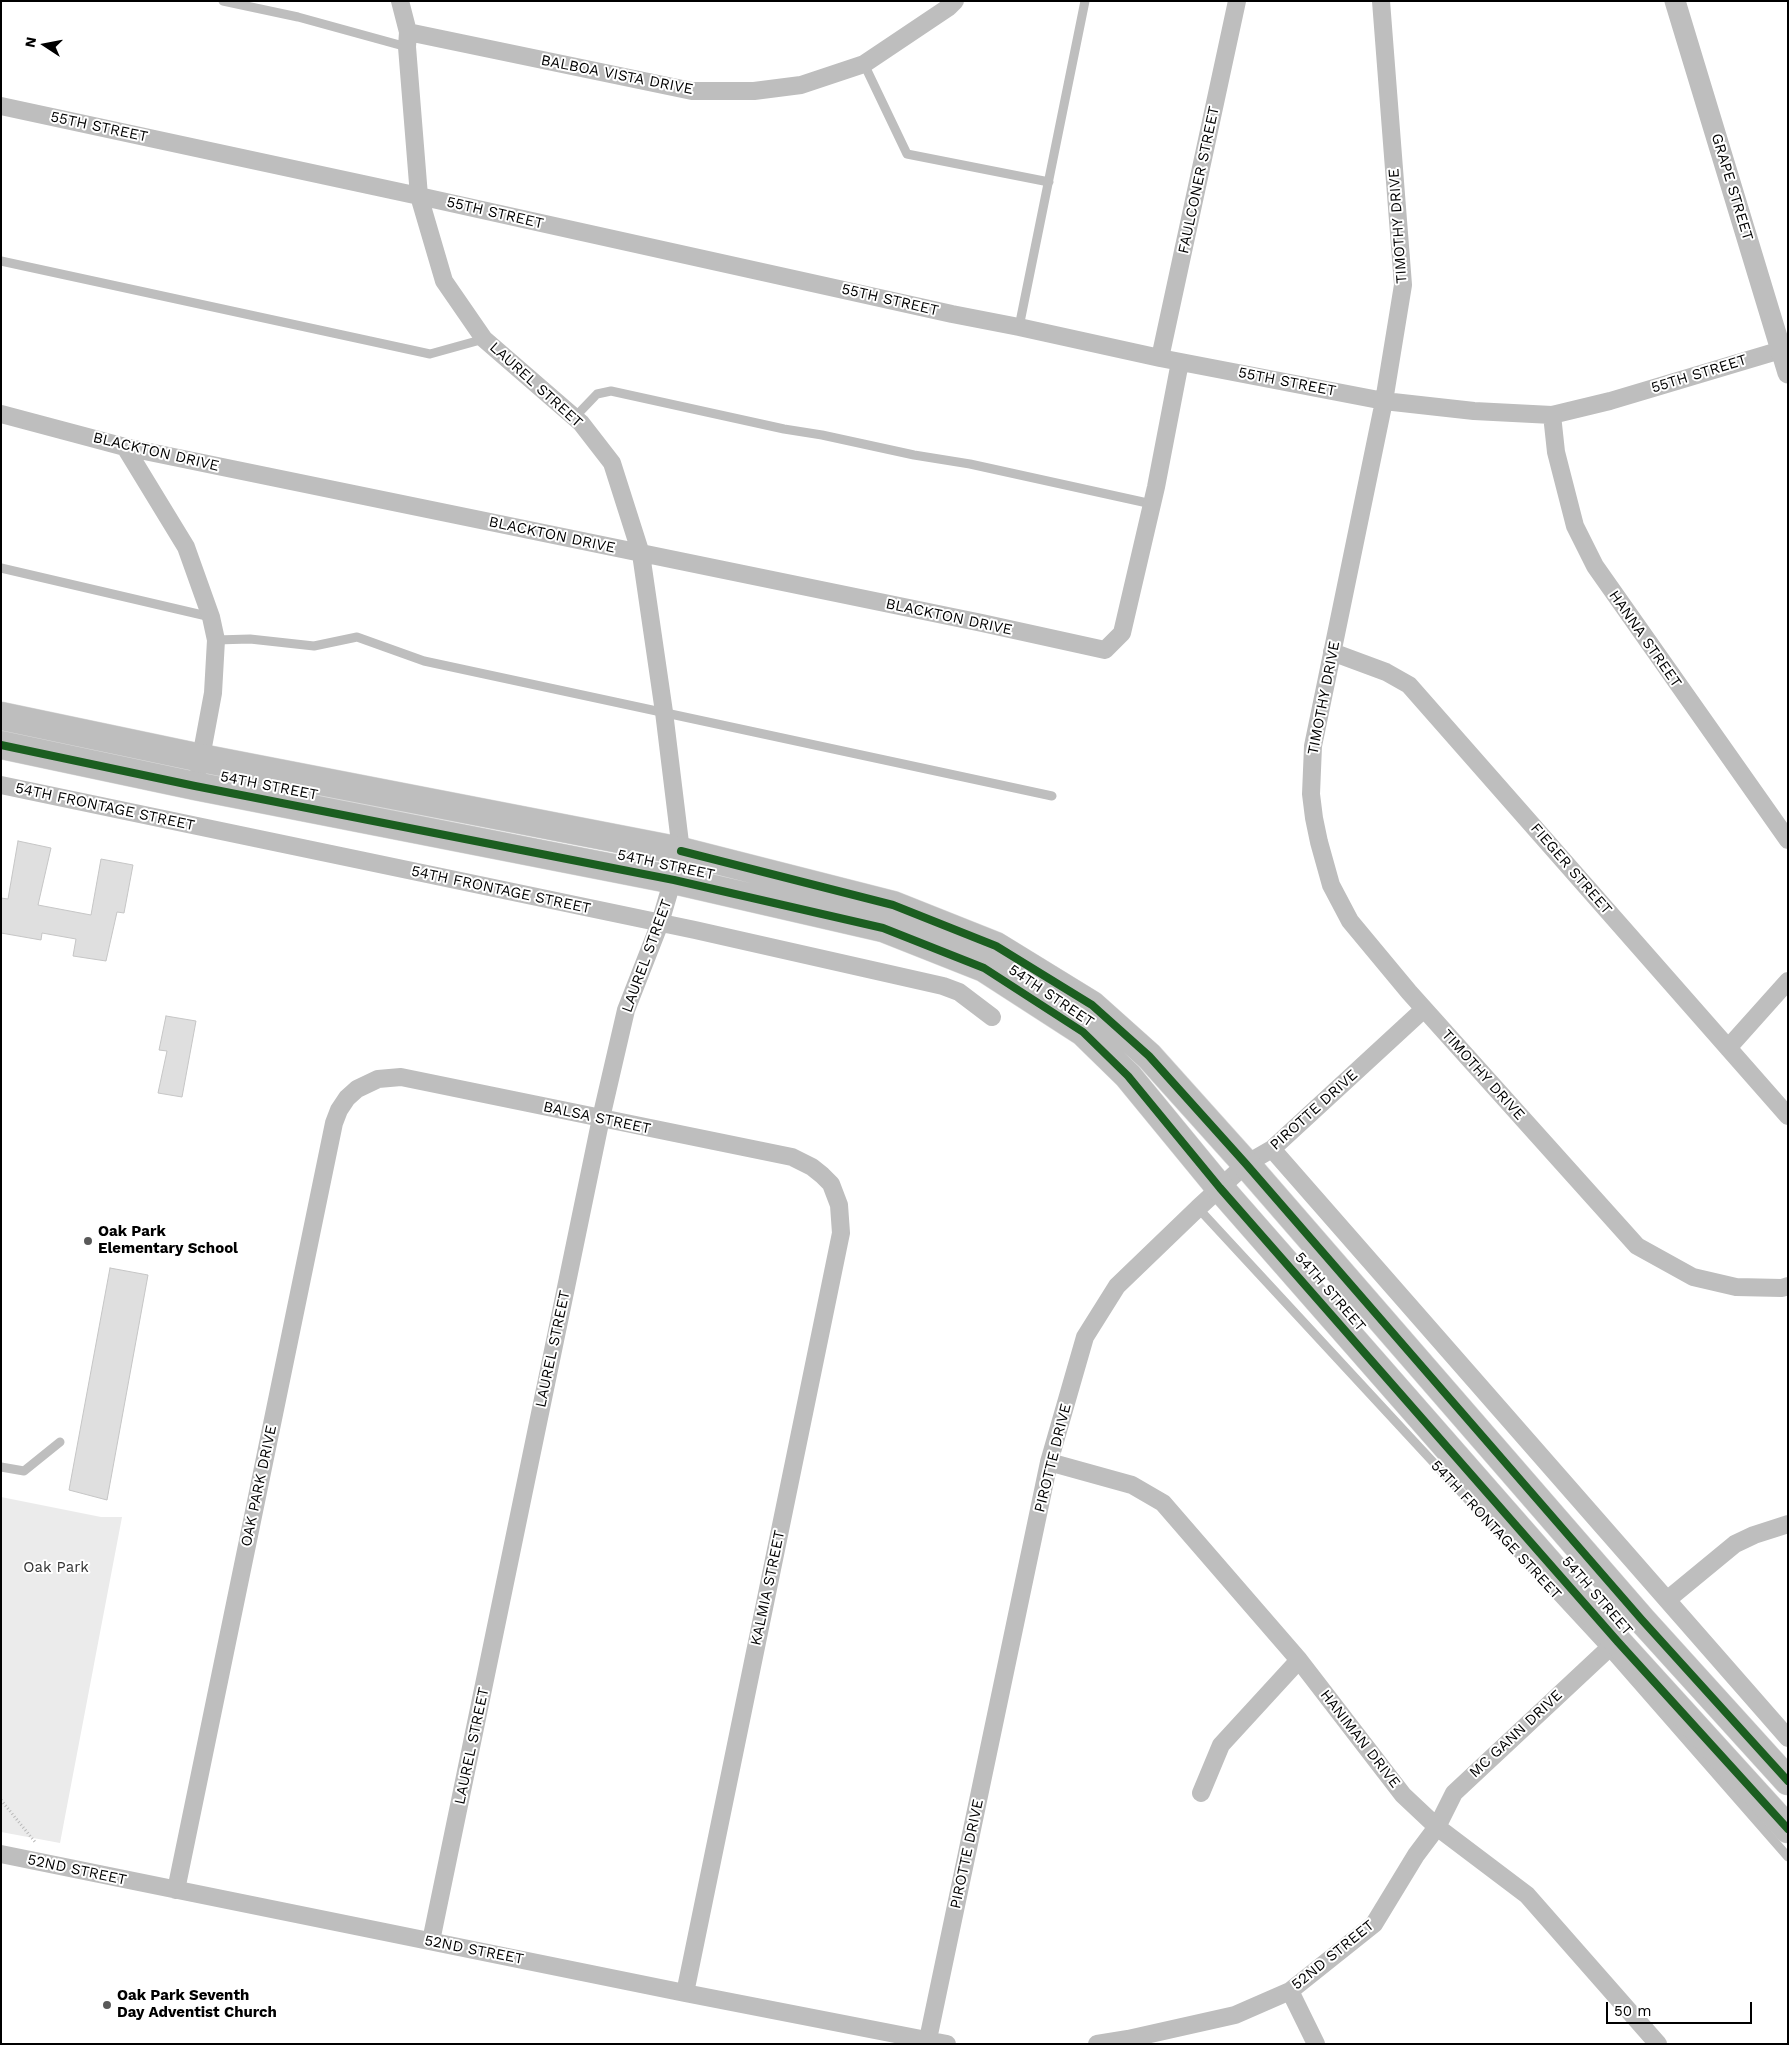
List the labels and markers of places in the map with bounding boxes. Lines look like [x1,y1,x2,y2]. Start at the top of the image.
place label: Oak Park Elementary School [98,1223,238,1258]
marker: Oak Park Elementary School [82,1235,94,1247]
place label: Oak Park Seventh Day Adventist Church [117,1987,277,2022]
marker: Oak Park Seventh Day Adventist Church [101,1999,113,2011]

